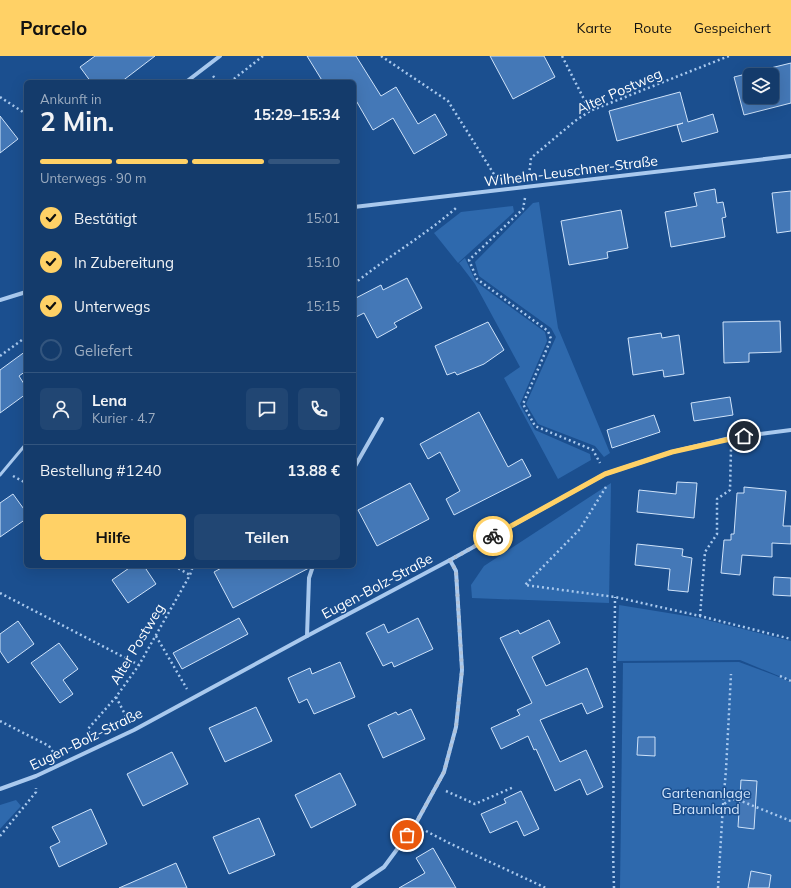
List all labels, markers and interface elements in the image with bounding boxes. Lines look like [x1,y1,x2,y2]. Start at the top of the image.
text: Parcelo [20,16,87,40]
text: Karte [577,19,612,37]
text: Route [634,19,672,37]
text: Gespeichert [694,19,771,37]
street label: Alter Postweg [574,64,664,118]
map controls [743,68,779,104]
button: layers [743,68,779,104]
text: Ankunft in [40,91,102,107]
text: 2 Min. [40,105,114,138]
text: 15:29–15:34 [253,105,340,124]
street label: Wilhelm-Leuschner-Straße [483,151,659,191]
text: Unterwegs · 90 m [40,170,147,186]
icon: check [40,207,62,229]
text: Bestätigt [74,209,137,228]
text: 15:01 [306,210,340,226]
icon: check [40,251,62,273]
text: In Zubereitung [74,253,174,272]
text: 15:10 [306,254,340,270]
icon: check [40,295,62,317]
text: Unterwegs [74,297,151,316]
text: 15:15 [306,298,340,314]
text: Geliefert [74,341,133,360]
button: person [40,388,82,430]
button: chat [246,388,288,430]
button: phone [298,388,340,430]
text: Lena [92,391,127,410]
text: Kurier · 4.7 [92,410,156,426]
pin [727,419,761,453]
icon: home [733,425,755,447]
text: Bestellung #1240 [40,461,162,480]
text: 13.88 € [287,461,340,480]
button: Hilfe [40,514,186,560]
button: Teilen [194,514,340,560]
courier [473,516,513,556]
icon: bike [482,525,504,547]
street label: Eugen-Bolz-Straße [318,549,436,623]
street label: Alter Postweg [106,600,168,688]
street label: Eugen-Bolz-Straße [27,704,145,774]
park label: Gartenanlage Braunland [661,784,751,818]
pin [390,818,424,852]
icon: bag [396,824,418,846]

